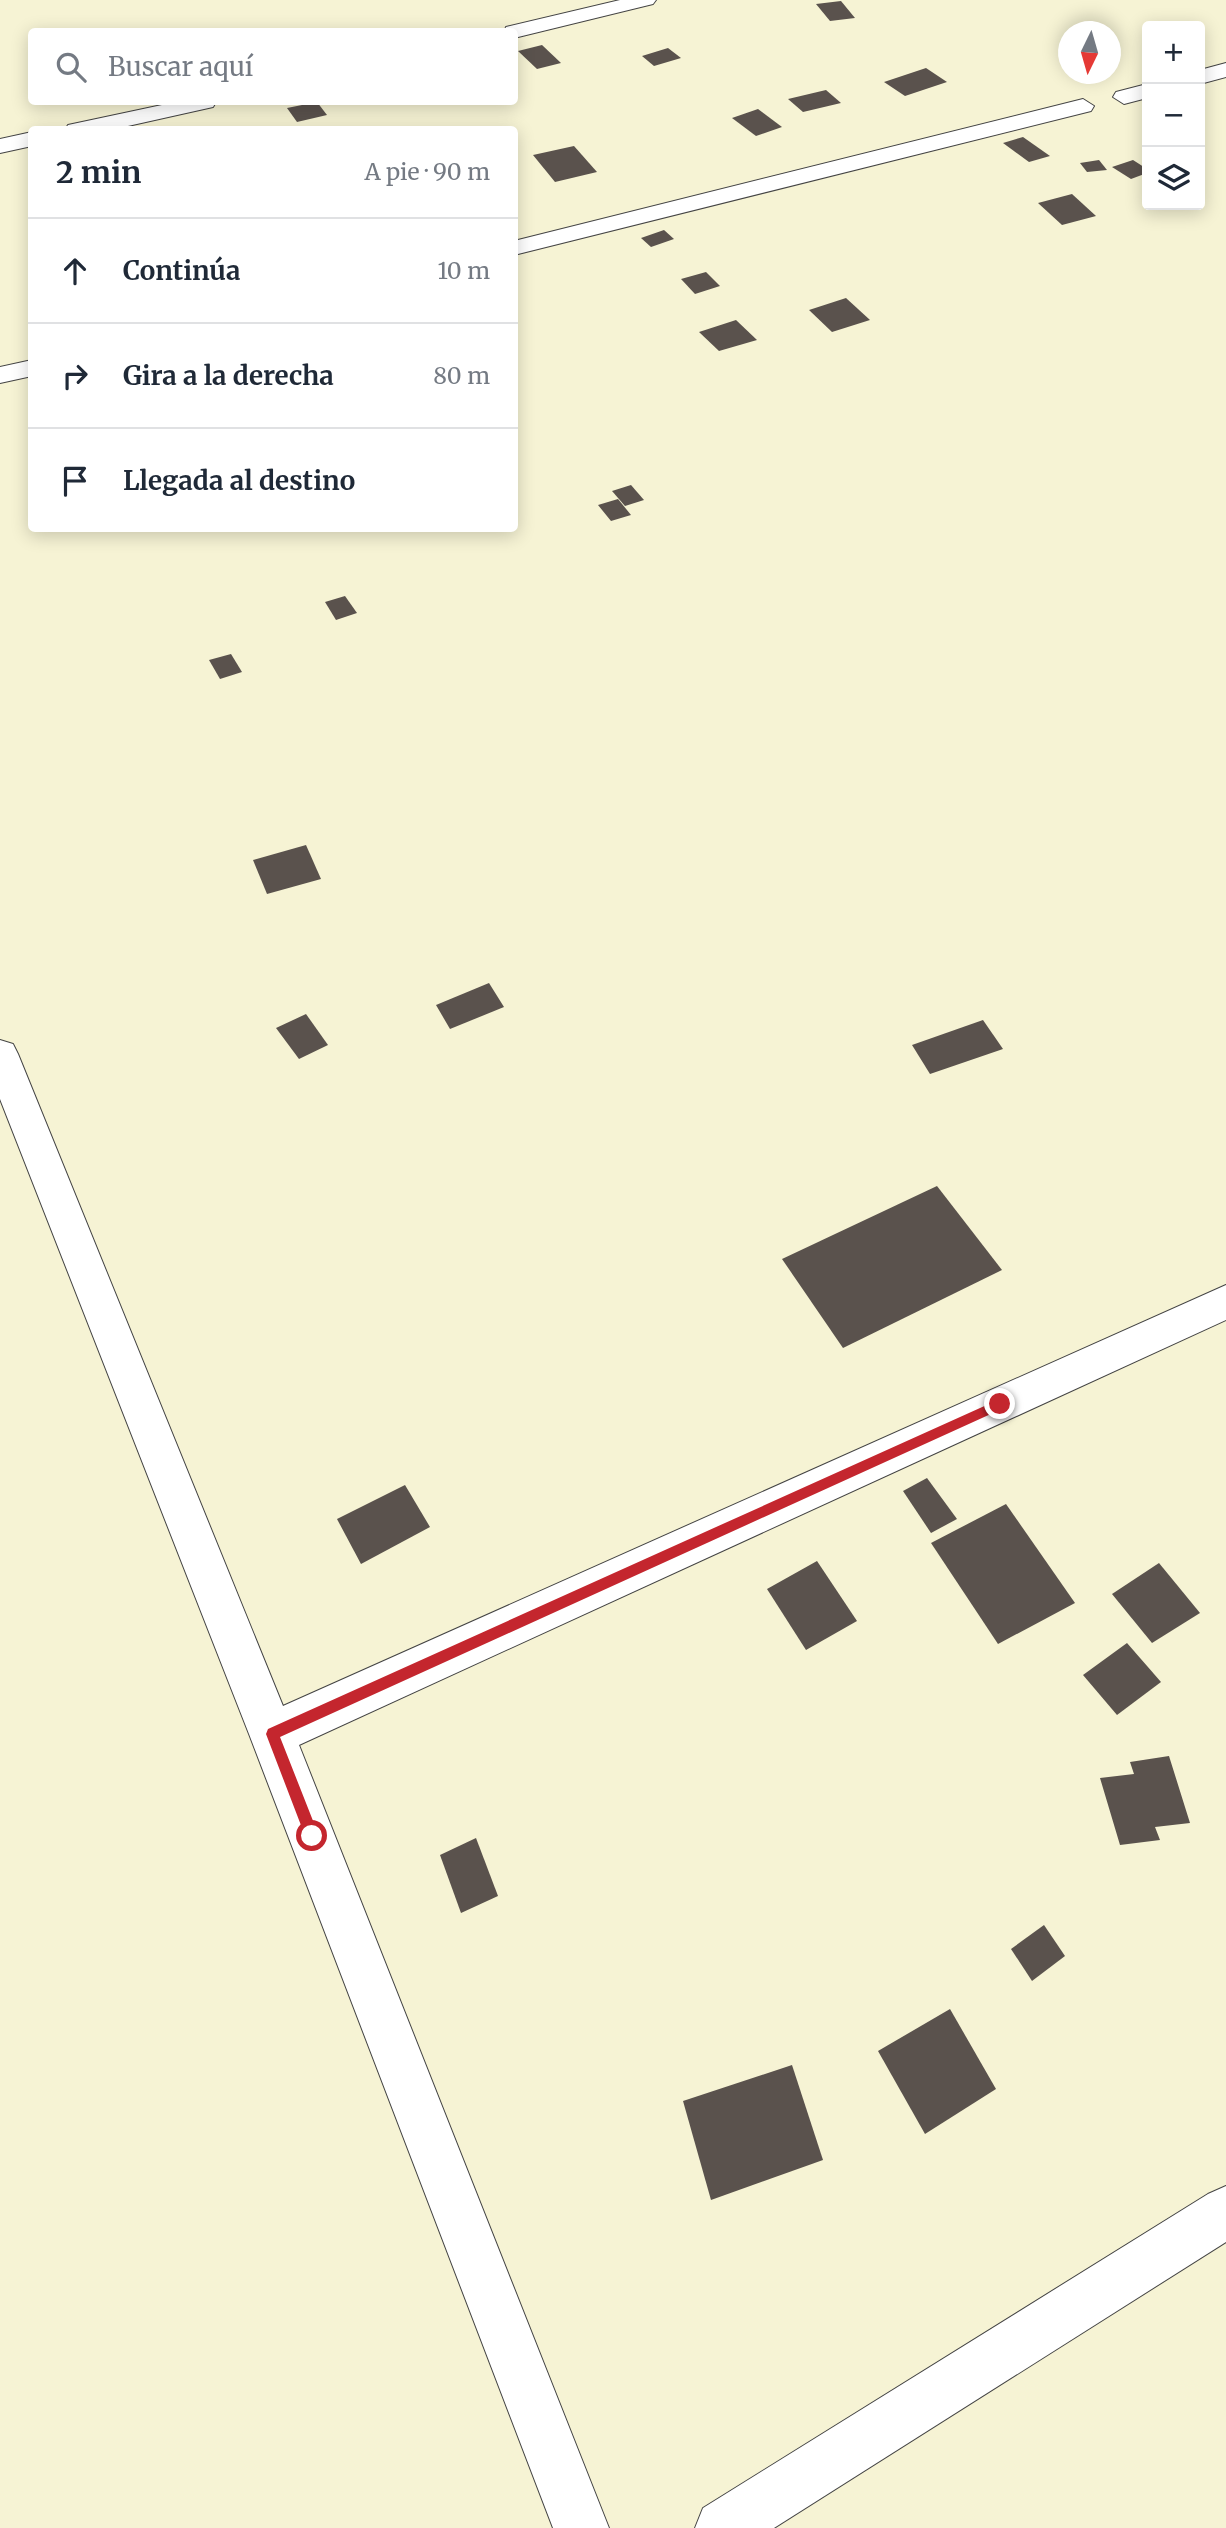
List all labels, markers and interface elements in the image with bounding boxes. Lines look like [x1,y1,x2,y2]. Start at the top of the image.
north arrow [1058,21,1121,84]
map controls [1142,21,1205,210]
button: + [1142,21,1205,84]
search box [28,28,518,105]
icon: search [52,48,90,86]
text: Buscar aquí [108,50,253,83]
button: − [1142,84,1205,147]
button: layers [1142,147,1205,210]
text: 2 min [56,153,141,191]
text: A pie · 90 m [364,157,490,186]
icon: ahead [56,252,94,290]
text: Continúa [123,254,241,287]
text: 10 m [437,256,490,285]
icon: right [56,357,94,395]
text: Gira a la derecha [123,359,334,392]
text: 80 m [433,361,490,390]
icon: arrive [56,462,94,500]
text: Llegada al destino [123,464,355,497]
route end [984,1388,1015,1419]
route start [296,1820,327,1851]

